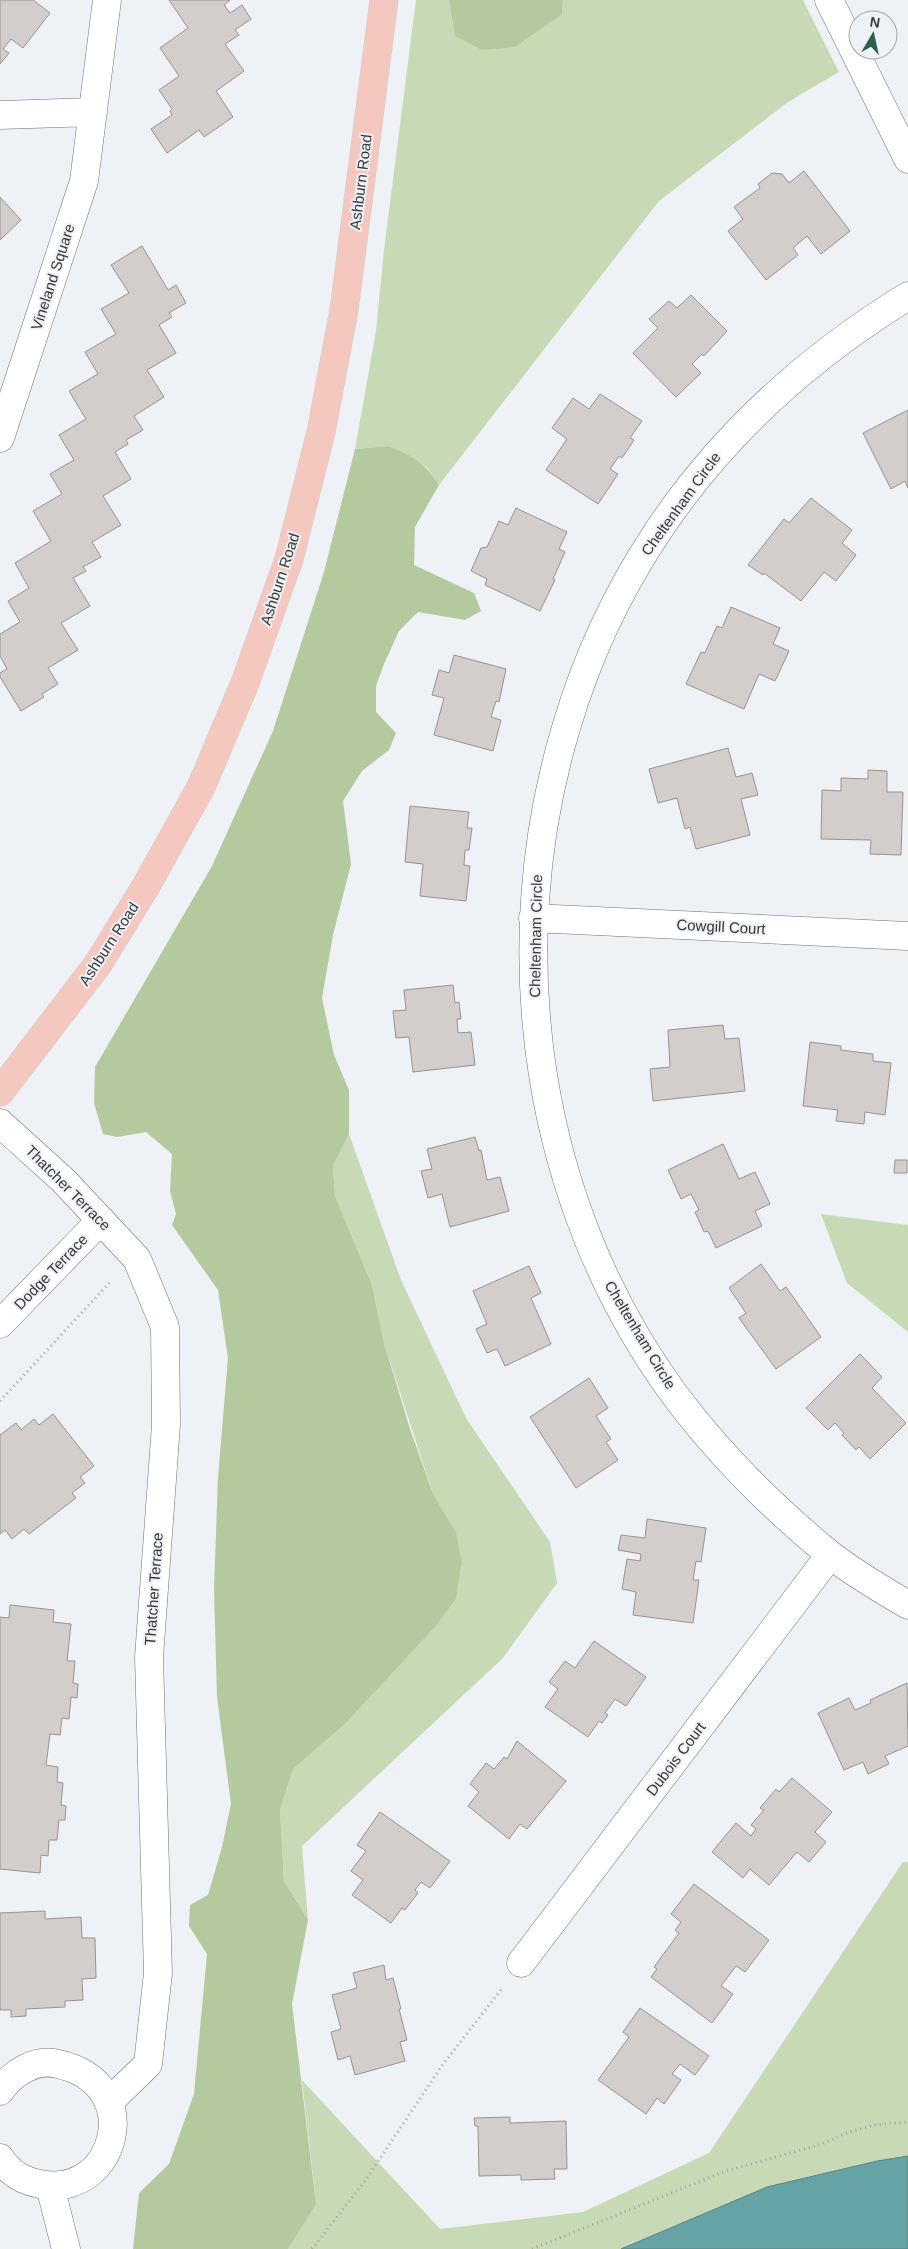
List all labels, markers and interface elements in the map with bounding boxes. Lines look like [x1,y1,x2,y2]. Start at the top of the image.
north arrow [848,10,898,60]
text: N [869,13,881,31]
street label: Ashburn Road [346,133,375,231]
street label: Vineland Square [27,222,78,332]
street label: Cheltenham Circle [637,449,724,559]
street label: Ashburn Road [257,531,302,627]
street label: Cheltenham Circle [526,874,545,998]
street label: Ashburn Road [75,899,142,989]
street label: Cowgill Court [676,916,767,937]
street label: Thatcher Terrace [22,1142,114,1234]
street label: Dodge Terrace [10,1230,91,1313]
street label: Cheltenham Circle [601,1277,679,1392]
street label: Thatcher Terrace [141,1532,166,1646]
street label: Dubois Court [642,1718,709,1799]

